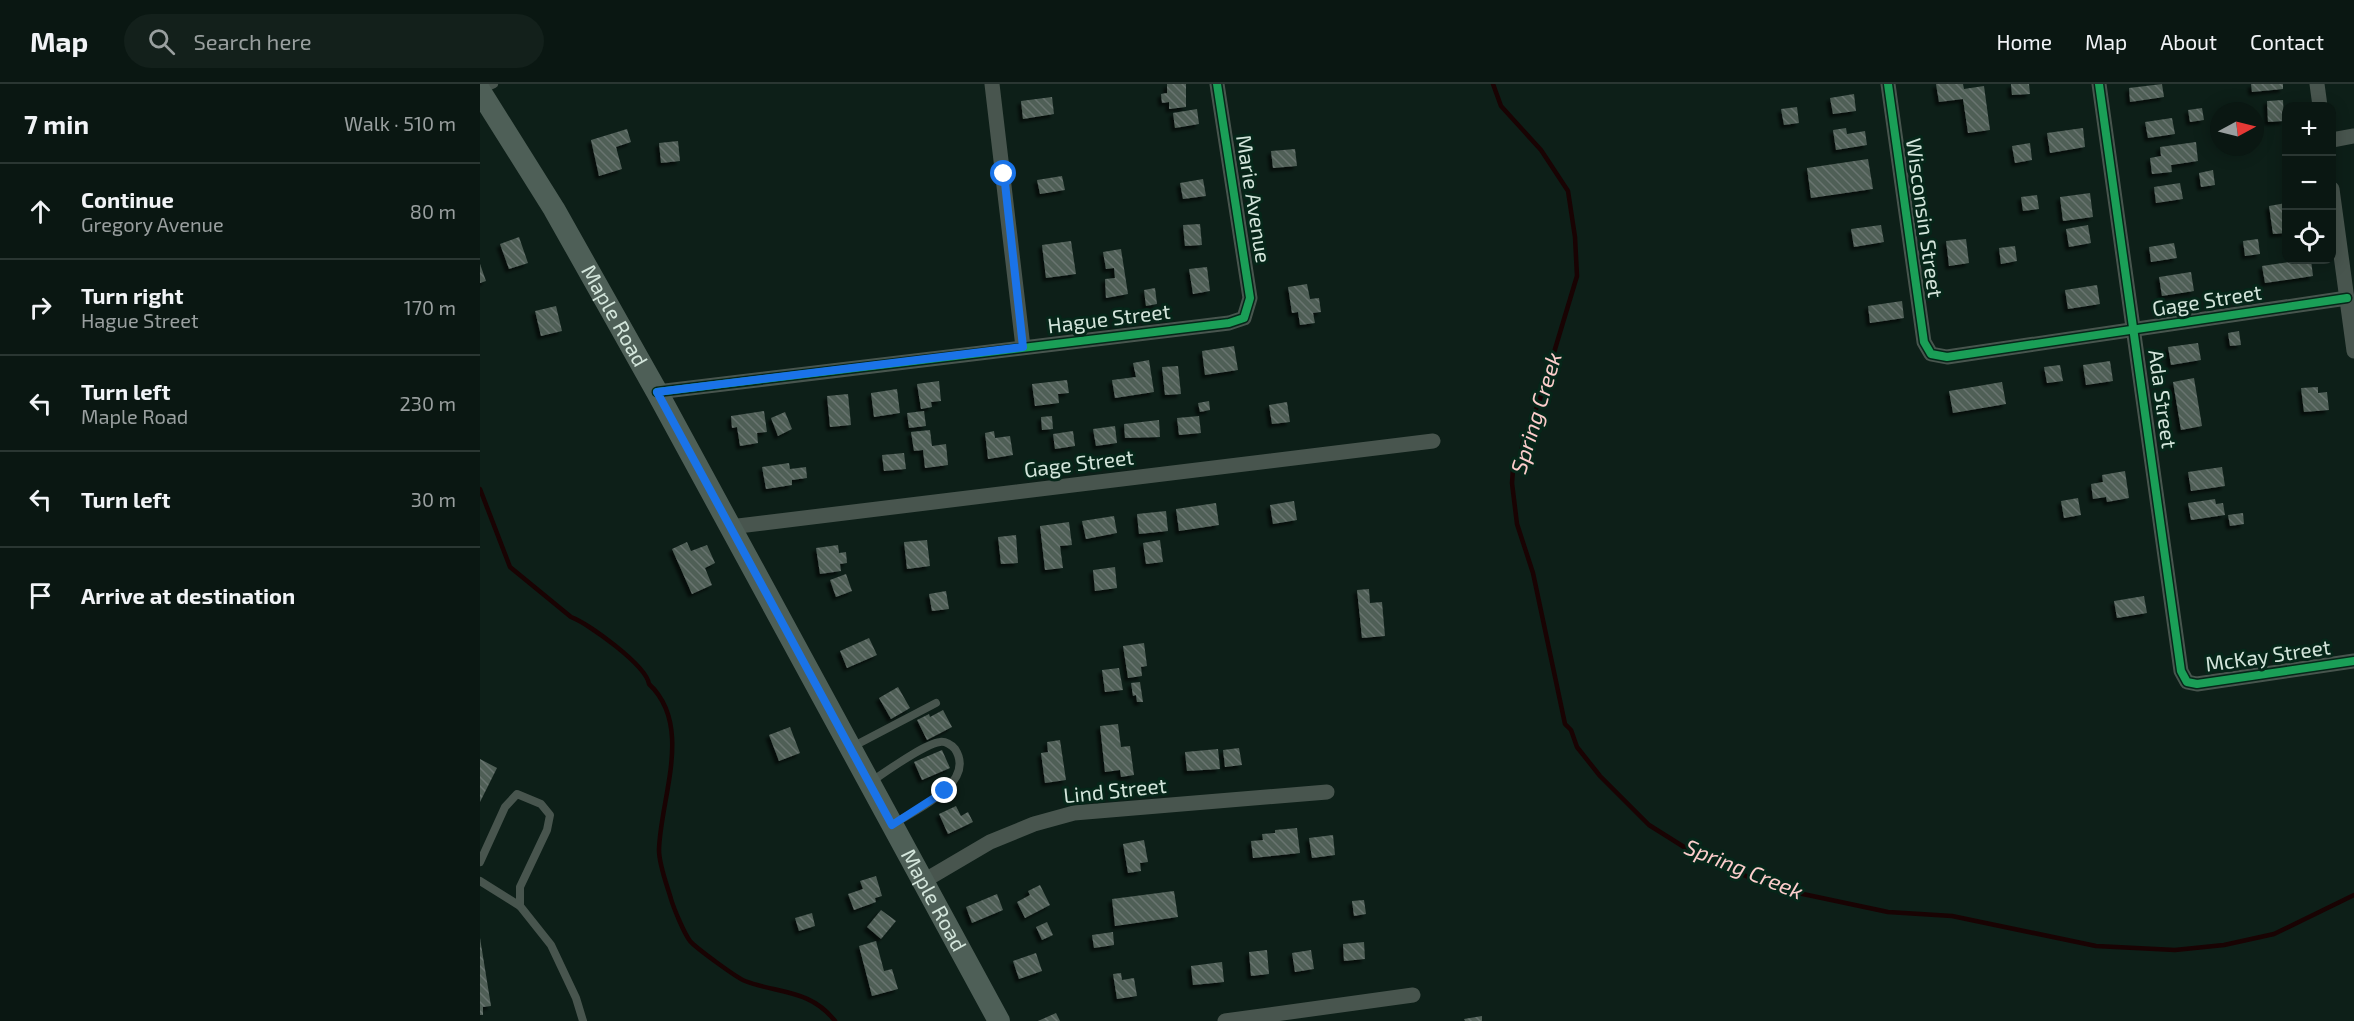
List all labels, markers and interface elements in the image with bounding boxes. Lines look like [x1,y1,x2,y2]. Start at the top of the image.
search box [124,14,544,68]
text: Map [30,24,88,58]
icon: search [145,25,178,58]
text: Search here [193,28,312,54]
text: Home [1996,29,2052,54]
text: Map [2085,29,2127,54]
text: About [2160,29,2217,54]
text: Contact [2250,29,2324,54]
north arrow [2210,102,2264,156]
map controls [2282,102,2336,264]
button: + [2282,102,2336,156]
text: 7 min [24,108,89,139]
text: Walk · 510 m [344,111,456,135]
street label: Marie Avenue [1232,133,1277,265]
street label: Wisconsin Street [1902,136,1949,299]
button: − [2282,156,2336,210]
route start [990,160,1016,186]
text: Continue [81,186,174,212]
icon: ahead [24,195,57,228]
text: 80 m [410,199,456,223]
button: locate [2282,210,2336,264]
text: Gregory Avenue [81,212,224,236]
street label: Maple Road [577,260,654,370]
street label: Gage Street [2150,279,2263,321]
text: Turn right [81,282,183,308]
icon: right [24,291,57,324]
text: 170 m [404,295,456,319]
street label: Hague Street [1046,298,1172,337]
text: Hague Street [81,308,199,332]
street label: Ada Street [2144,348,2183,450]
water label: Spring Creek [1504,349,1566,477]
text: Turn left [81,378,170,404]
icon: left [24,387,57,420]
text: 230 m [400,391,456,415]
text: Maple Road [81,404,188,428]
street label: Gage Street [1022,443,1135,482]
icon: left [24,483,57,516]
text: Turn left [81,486,170,512]
text: 30 m [411,487,456,511]
icon: arrive [24,579,57,612]
text: Arrive at destination [81,582,295,608]
street label: McKay Street [2204,633,2332,676]
street label: Lind Street [1062,772,1168,807]
route end [931,777,957,803]
water label: Spring Creek [1681,833,1807,904]
street label: Maple Road [897,844,973,955]

